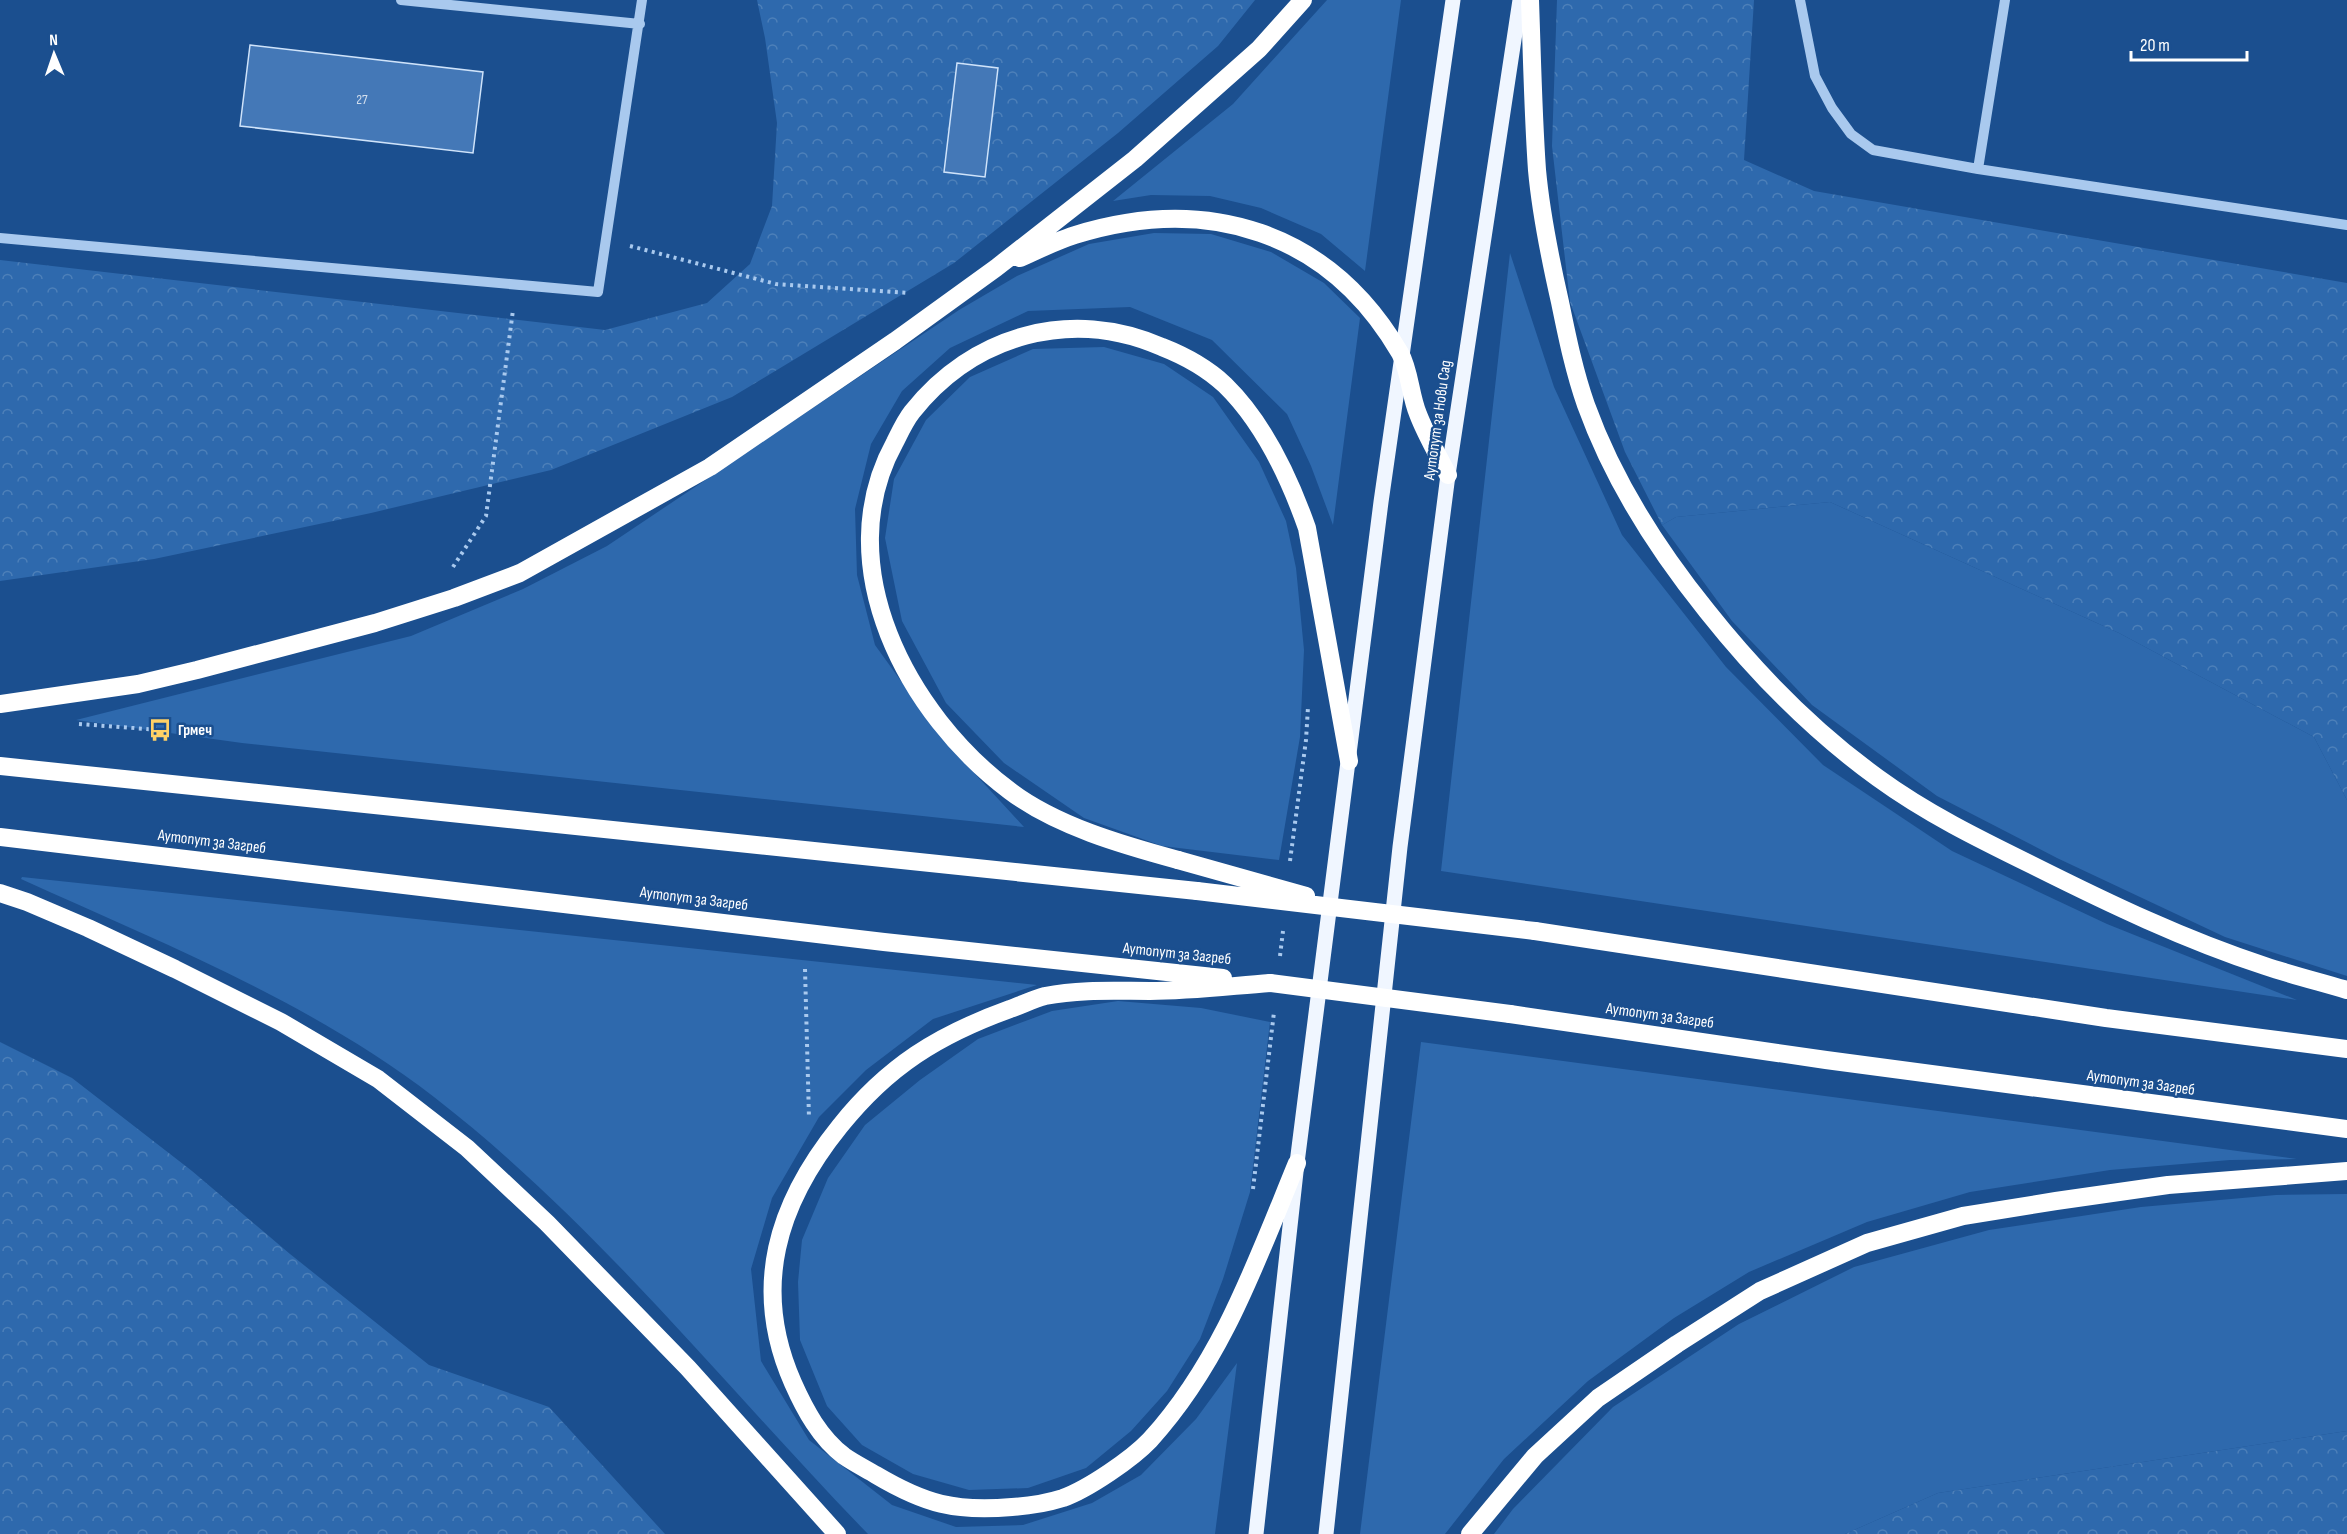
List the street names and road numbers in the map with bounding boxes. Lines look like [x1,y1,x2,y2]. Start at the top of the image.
street label: Аутопут за Нови Сад [1420,359,1456,482]
street label: Аутопут за Загреб [156,826,267,858]
street label: Аутопут за Загреб [638,883,749,915]
street label: Аутопут за Загреб [1121,939,1232,969]
street label: Аутопут за Загреб [1604,999,1715,1033]
street label: Аутопут за Загреб [2085,1066,2196,1100]

